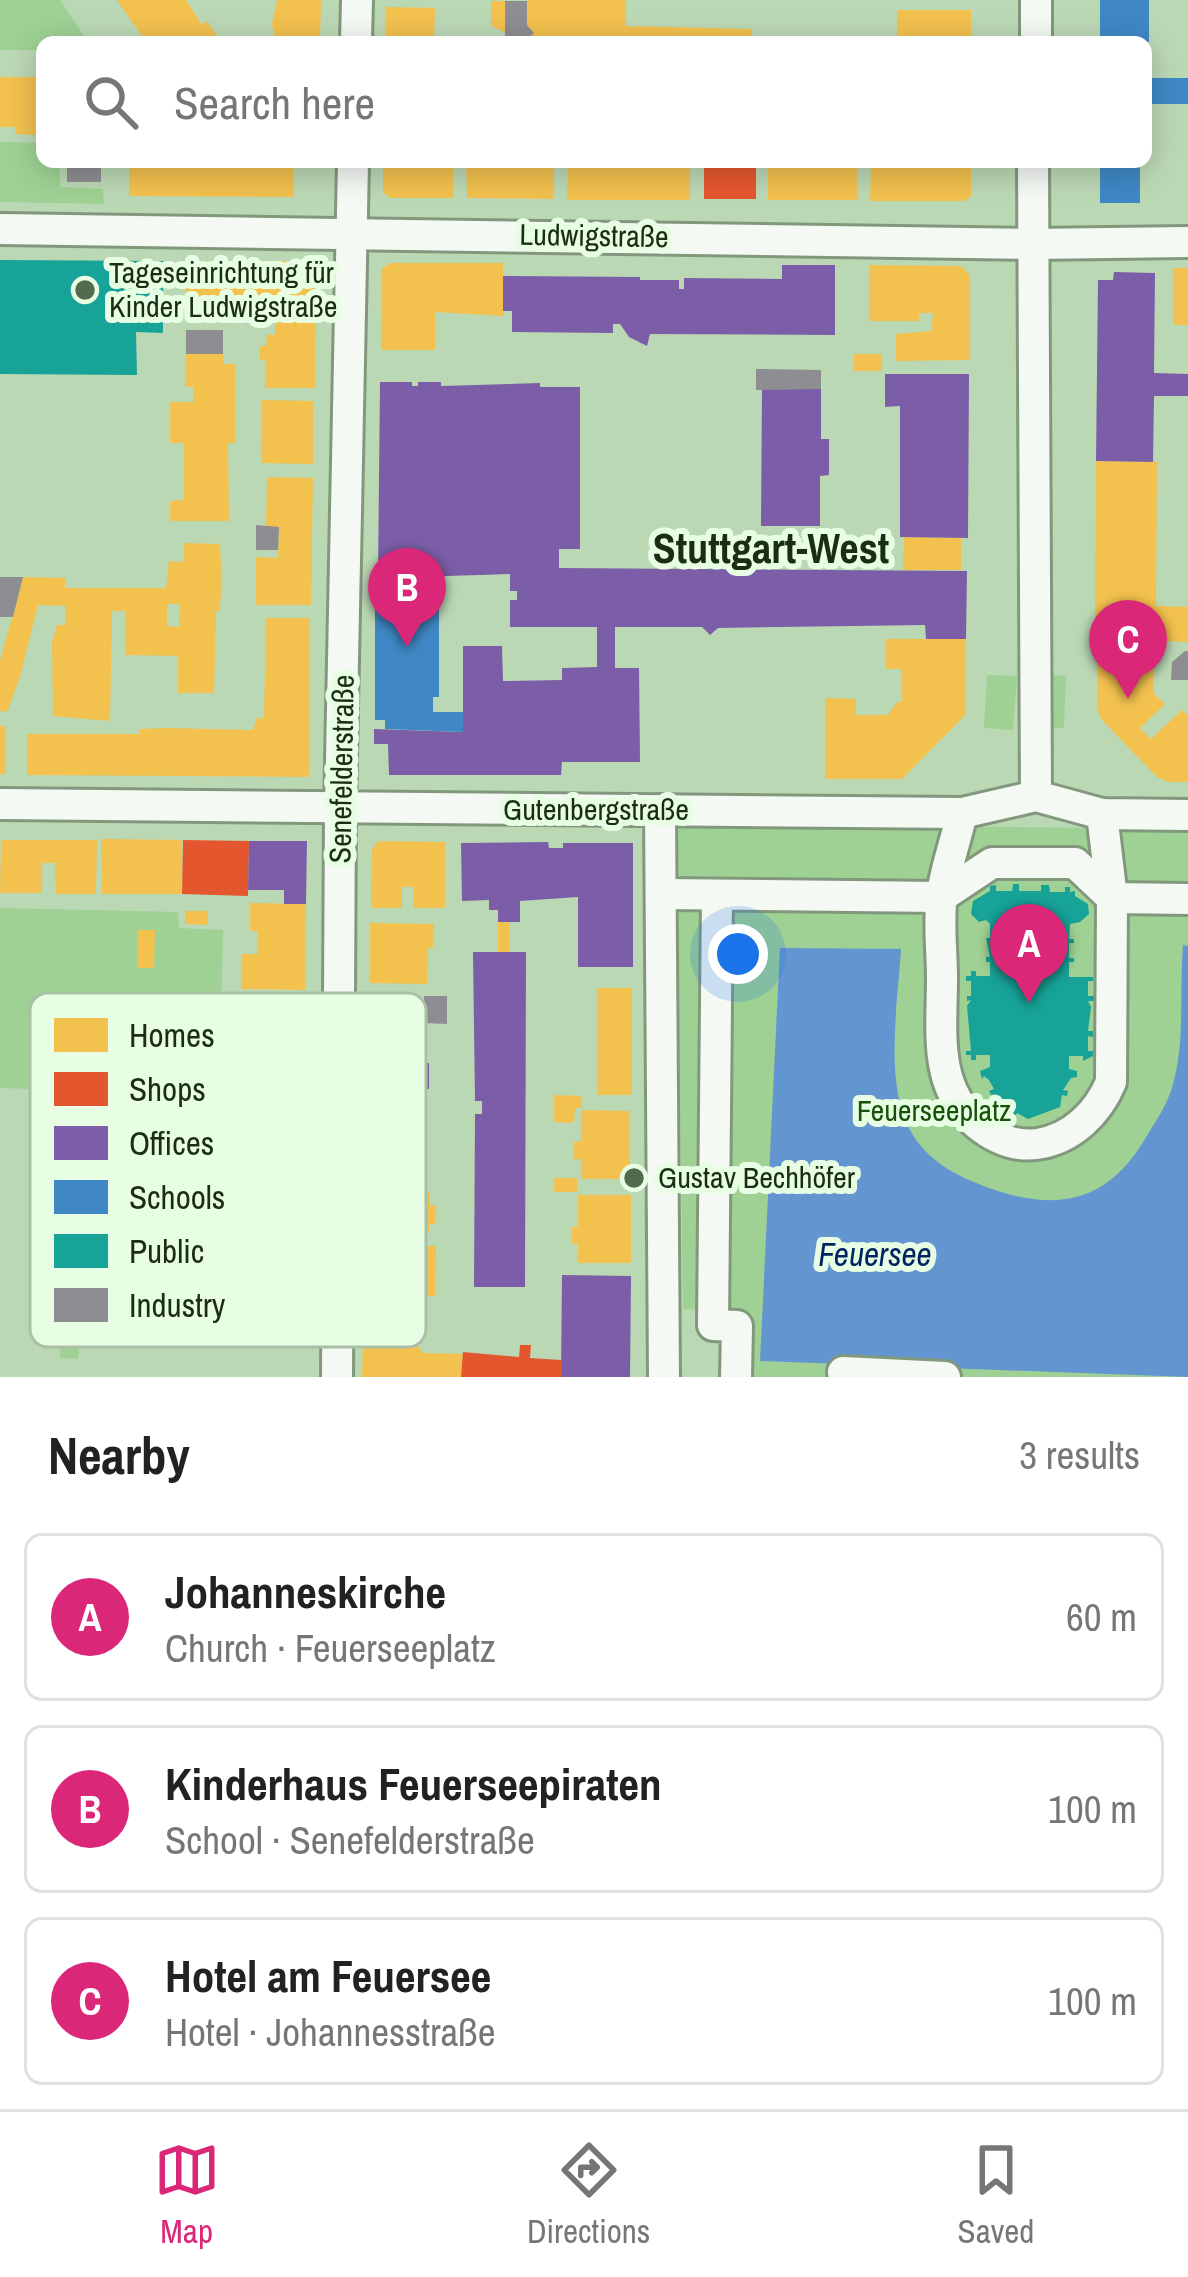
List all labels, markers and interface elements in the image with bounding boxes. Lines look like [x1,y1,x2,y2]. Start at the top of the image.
search box [36,36,1152,168]
icon: search [78,69,144,135]
text: Search here [174,72,375,133]
street label: Ludwigstraße [519,214,669,256]
place label: Tageseinrichtung für Kinder Ludwigstraße [109,252,337,326]
marker: Tageseinrichtung für Kinder Ludwigstraße [72,277,98,303]
district label: Stuttgart-West [653,520,889,576]
pin: B [368,548,446,647]
pin: C [1089,600,1167,699]
street label: Senefelderstraße [319,674,363,864]
street label: Gutenbergstraße [503,789,689,829]
pin: A [990,904,1068,1003]
your location [708,924,768,984]
legend [30,993,426,1347]
text: Homes [129,1013,215,1057]
text: Shops [129,1067,206,1111]
park label: Feuerseeplatz [857,1090,1011,1130]
text: Offices [129,1121,214,1165]
place label: Gustav Bechhöfer [658,1157,856,1197]
marker: Gustav Bechhöfer [621,1165,647,1191]
text: Schools [129,1175,225,1219]
text: Public [129,1229,204,1273]
water label: Feuersee [818,1232,932,1276]
text: Industry [129,1283,226,1327]
text: Nearby [48,1421,190,1490]
text: 3 results [1019,1429,1140,1481]
text: Johanneskirche [165,1561,446,1622]
text: A [78,1591,102,1643]
text: 60 m [1066,1591,1137,1643]
text: Church · Feuerseeplatz [165,1622,496,1674]
text: Kinderhaus Feuerseepiraten [165,1753,662,1814]
text: B [78,1783,102,1835]
text: 100 m [1048,1783,1137,1835]
text: School · Senefelderstraße [165,1814,535,1866]
text: Hotel am Feuersee [165,1945,491,2006]
text: C [78,1975,102,2027]
text: 100 m [1048,1975,1137,2027]
text: Hotel · Johannesstraße [165,2006,496,2058]
tab: Map [154,2137,220,2253]
tab: Directions [527,2137,650,2253]
tab: Saved [958,2137,1034,2253]

